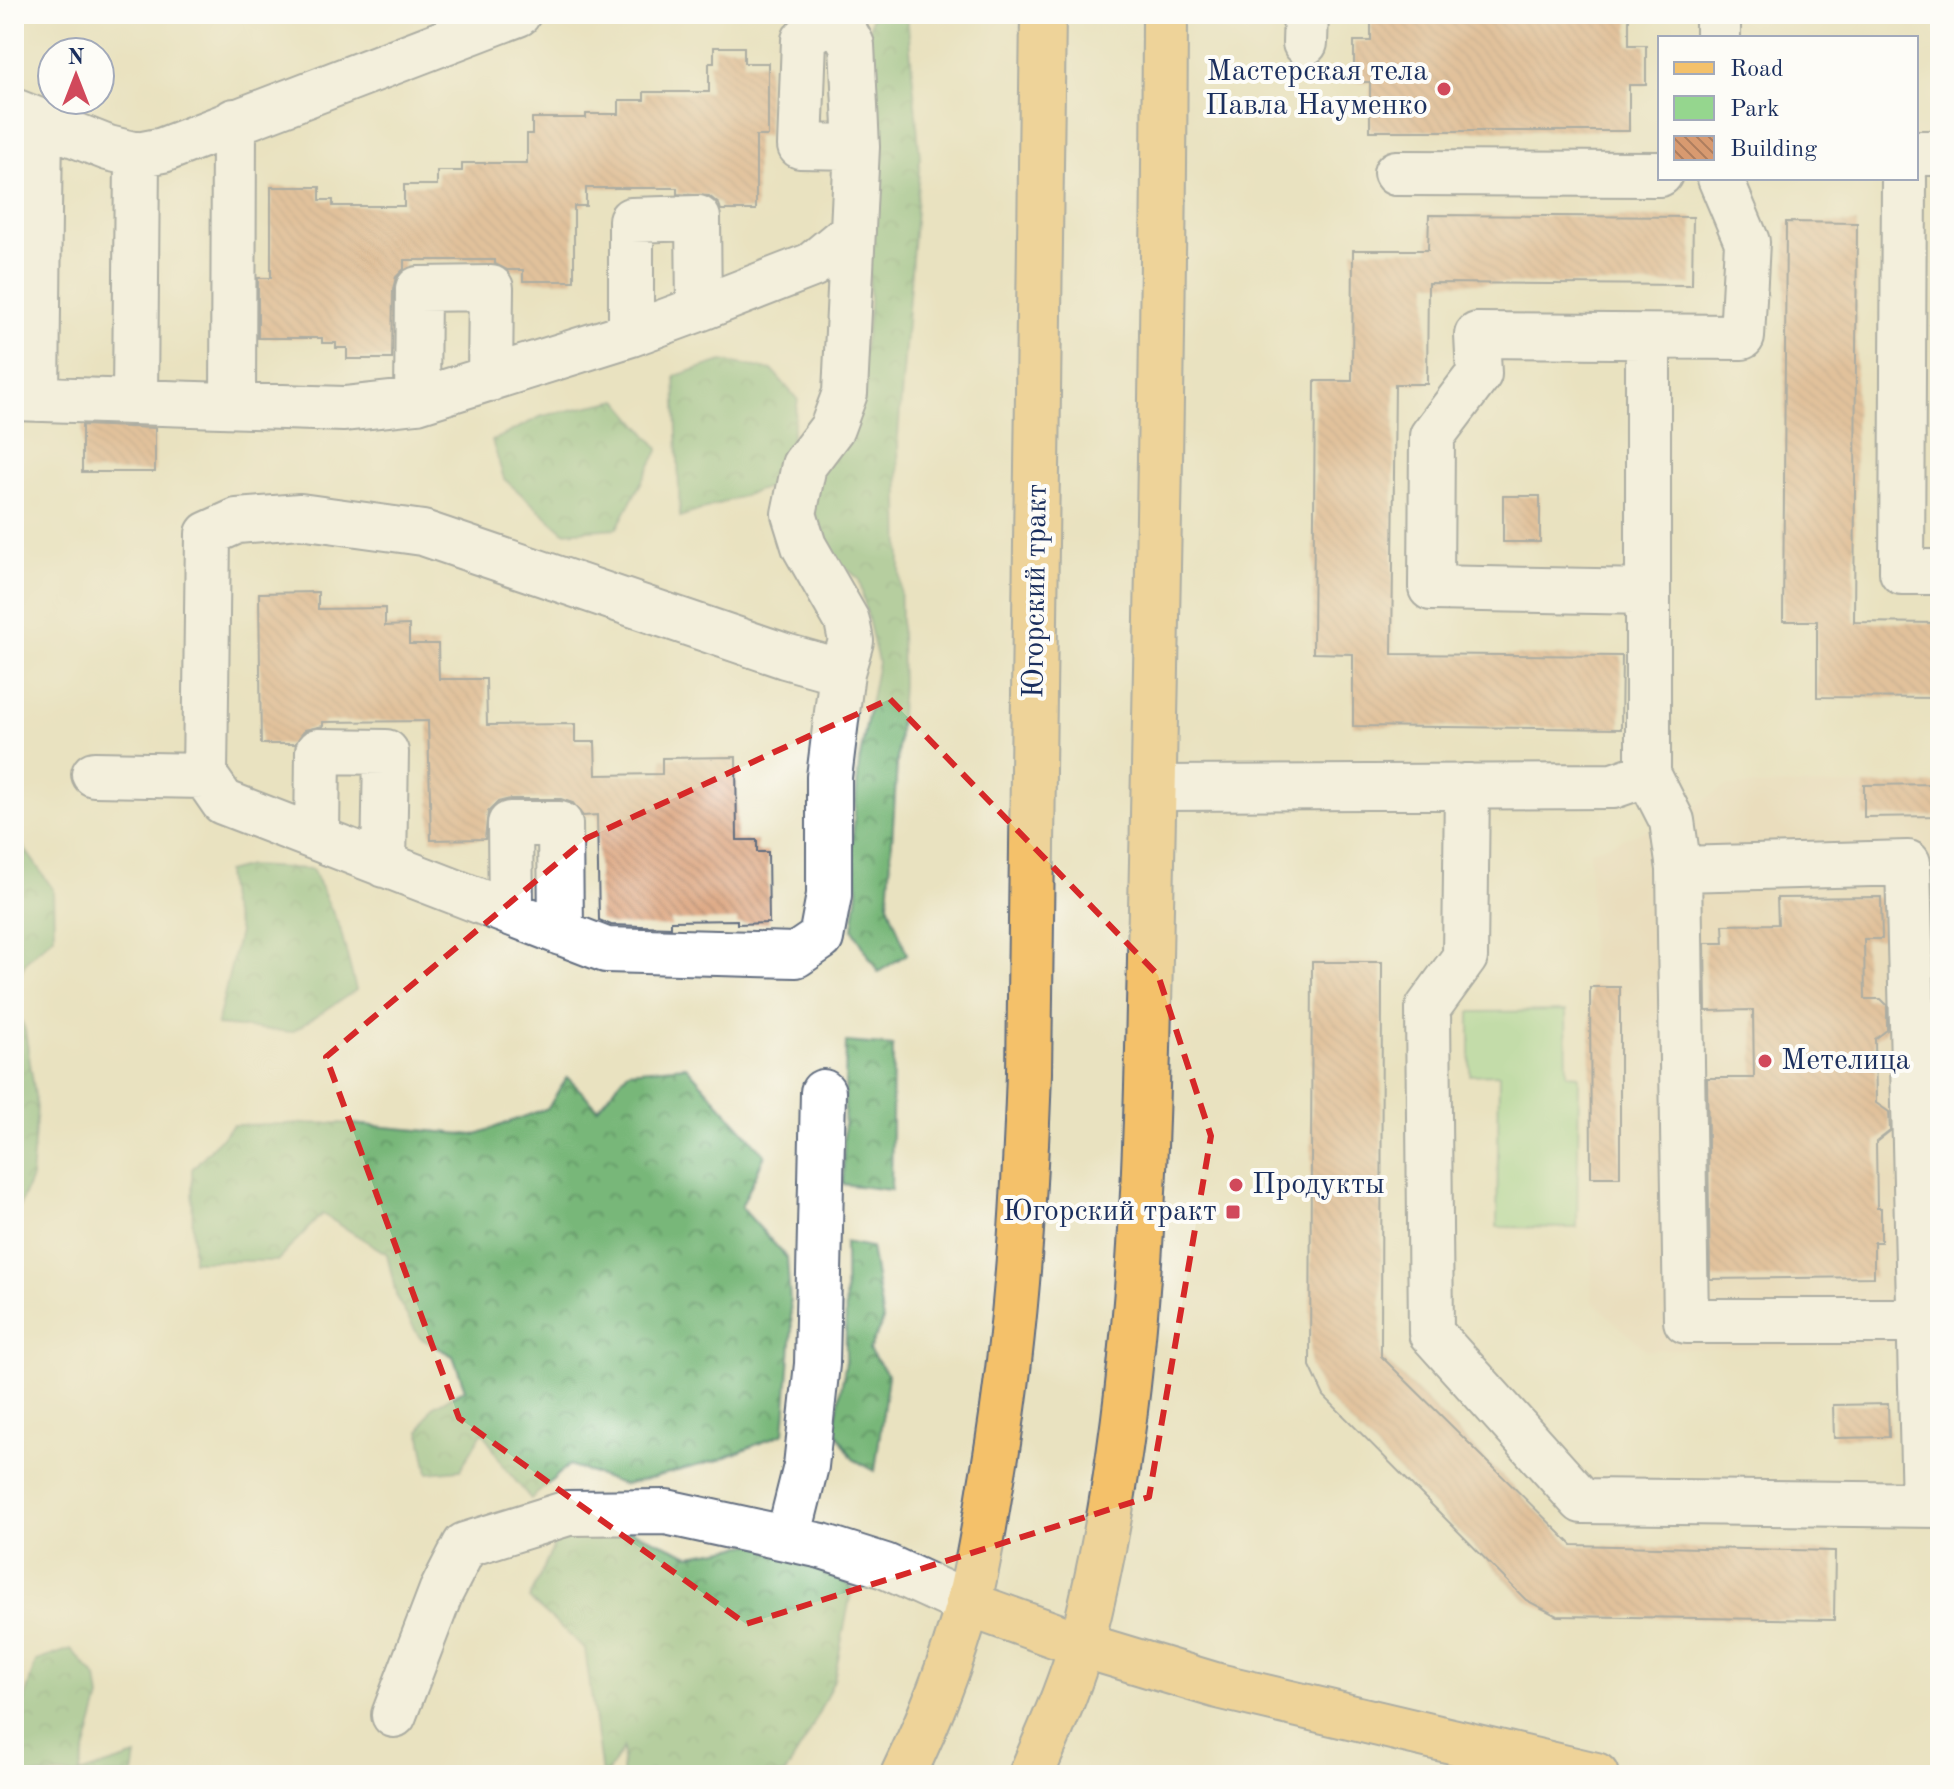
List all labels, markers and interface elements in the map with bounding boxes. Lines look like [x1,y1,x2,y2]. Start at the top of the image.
north arrow [36,36,116,116]
legend [1658,36,1918,180]
text: N [68,47,85,69]
place label: Мастерская тела Павла Науменко [1205,57,1428,121]
text: Road [1730,58,1783,82]
marker: Мастерская тела Павла Науменко [1435,80,1453,98]
text: Park [1730,98,1779,122]
text: Building [1730,138,1817,162]
street label: Югорский тракт [1019,483,1053,699]
place label: Метелица [1781,1046,1911,1076]
marker: Метелица [1756,1052,1774,1070]
place label: Продукты [1252,1170,1385,1200]
marker: Продукты [1227,1176,1245,1194]
place label: Югорский тракт [1002,1197,1217,1227]
marker: Югорский тракт [1224,1203,1242,1221]

